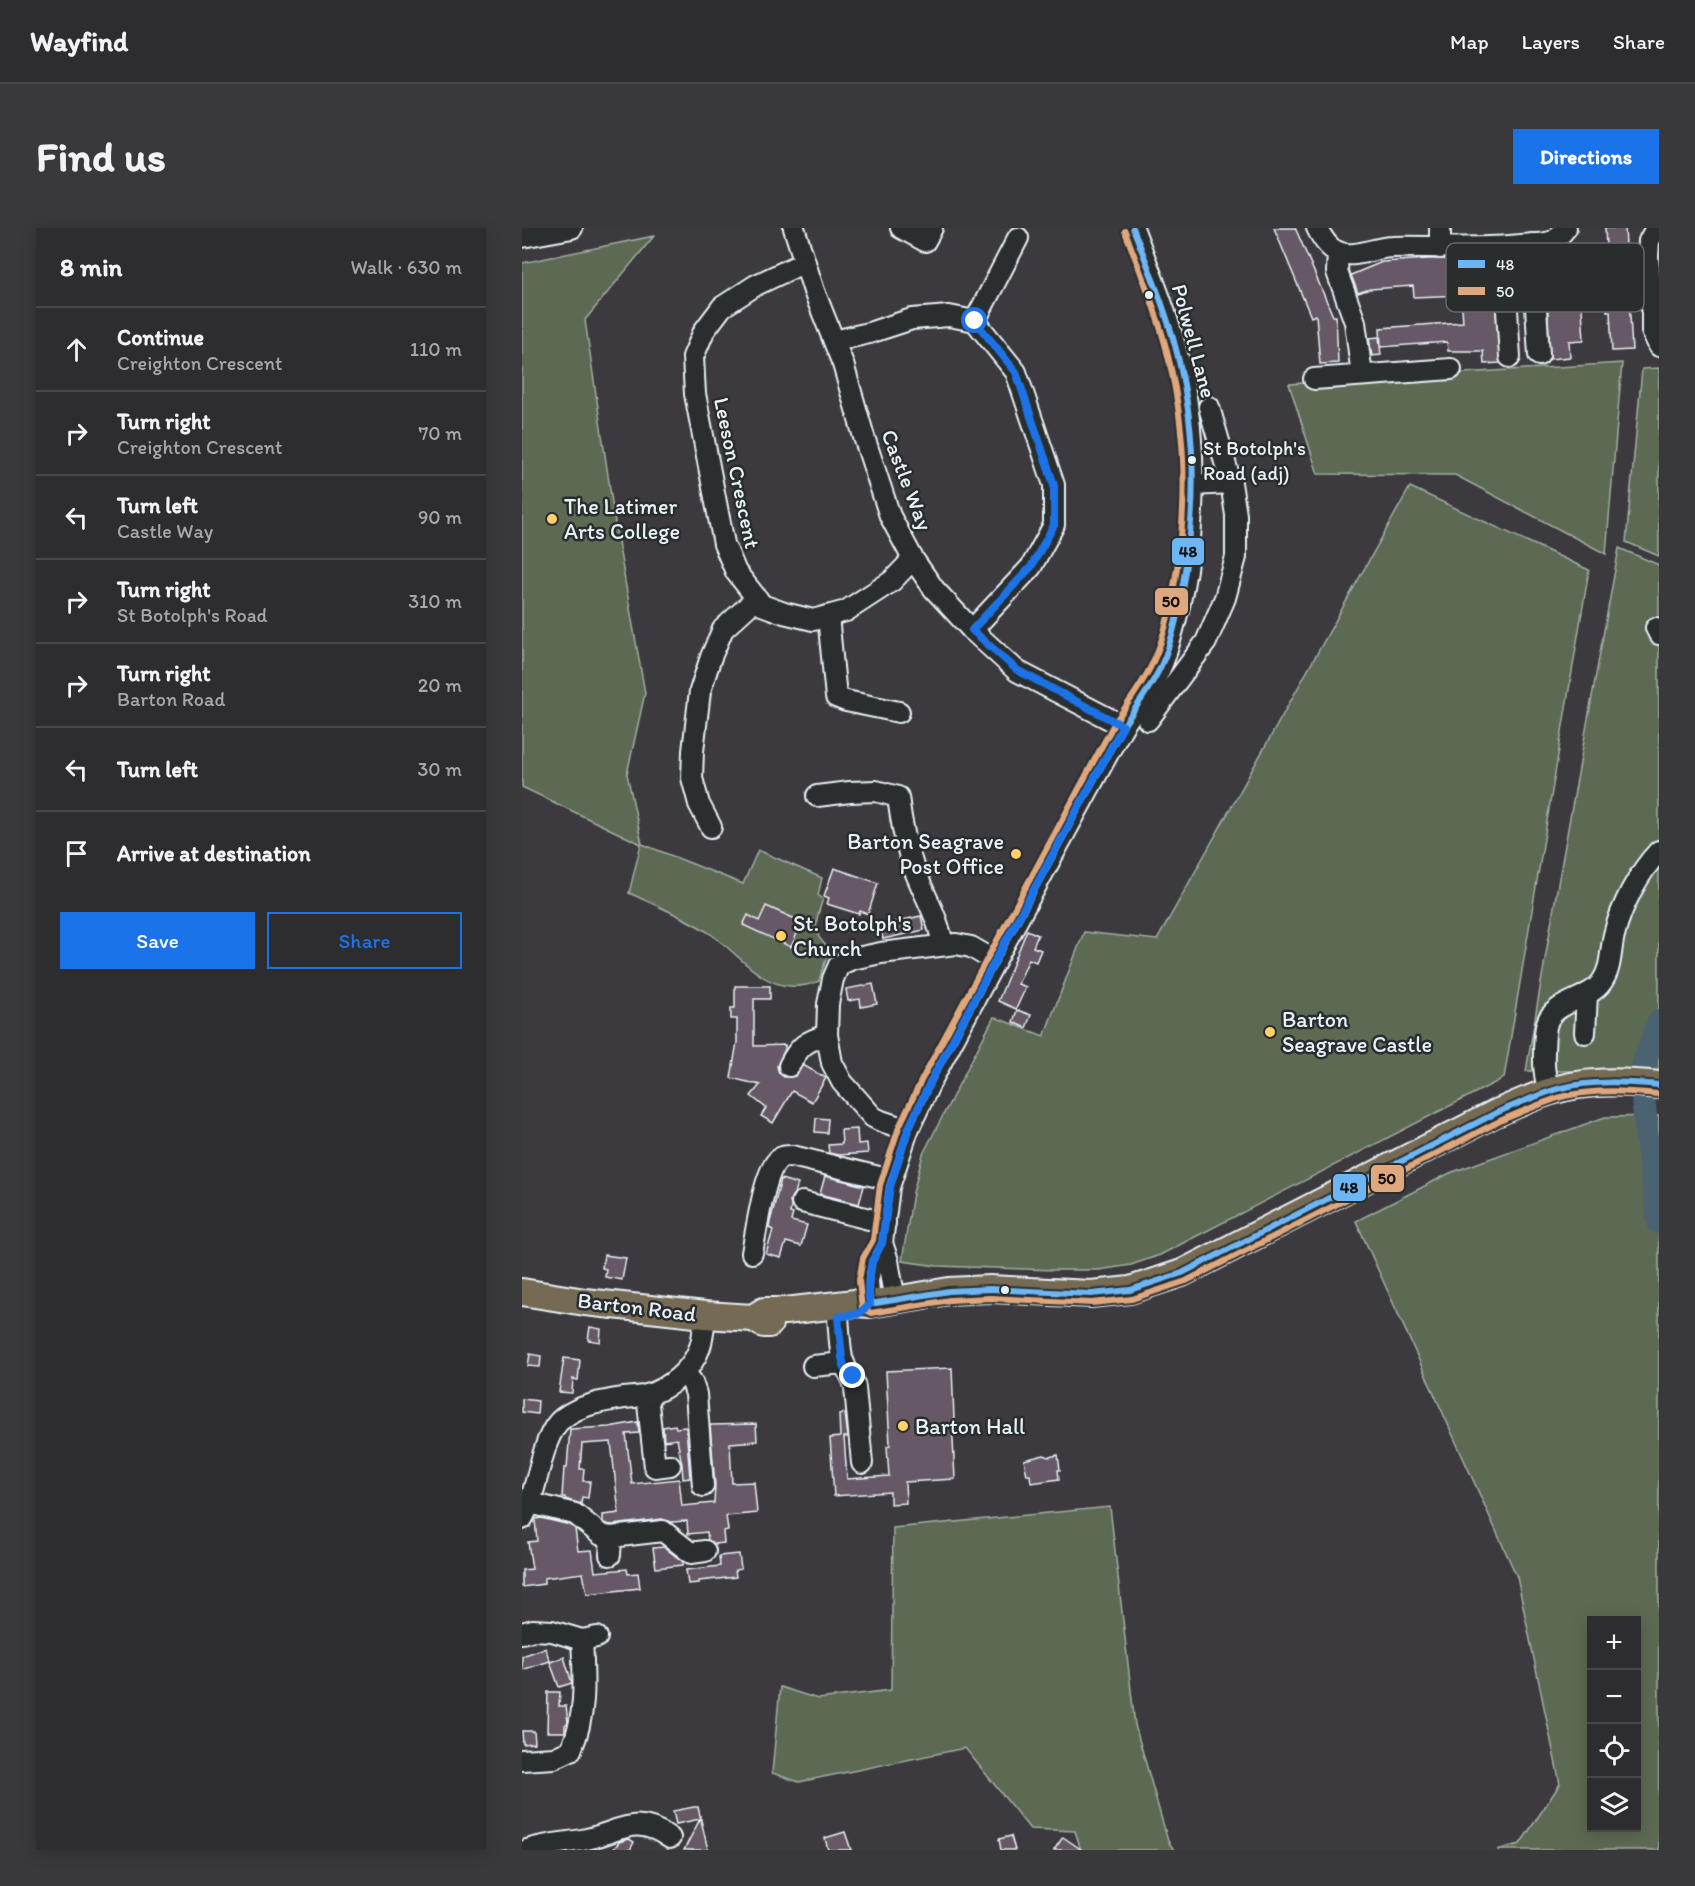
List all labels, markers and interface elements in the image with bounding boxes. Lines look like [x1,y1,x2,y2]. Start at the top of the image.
text: Wayfind [30,24,128,58]
text: Map [1450,29,1489,54]
text: Layers [1522,29,1580,54]
text: Share [1613,29,1665,54]
button: Directions [1513,129,1659,184]
text: Find us [36,131,166,182]
legend [1446,243,1644,312]
text: 8 min [60,251,122,283]
text: Walk · 630 m [350,255,462,279]
text: 48 [1496,255,1515,274]
street label: Polwell Lane [1166,281,1222,401]
text: 50 [1496,282,1514,301]
unlabelled marker [1143,289,1155,301]
route start [961,307,987,333]
text: Continue [117,324,204,351]
icon: ahead [60,333,93,366]
text: 110 m [410,337,462,361]
text: Creighton Crescent [117,351,283,375]
street label: Leeson Crescent [708,395,766,551]
text: Turn right [117,408,211,435]
icon: right [60,417,93,450]
text: 70 m [418,421,462,445]
street label: Castle Way [875,426,939,535]
text: Creighton Crescent [117,435,283,459]
place label: St Botolph's Road (adj) [1203,436,1306,485]
marker: St Botolph's Road (adj) [1186,454,1198,466]
text: Turn left [117,492,198,519]
place label: The Latimer Arts College [564,493,680,545]
icon: left [60,501,93,534]
text: 90 m [418,505,462,529]
marker: The Latimer Arts College [545,512,559,526]
text: Castle Way [117,519,213,543]
line badge: 48 [1171,537,1205,566]
text: 48 [1179,542,1197,561]
text: Turn right [117,576,211,603]
icon: right [60,585,93,618]
line badge: 50 [1154,587,1189,616]
text: 310 m [408,589,462,613]
text: 50 [1162,592,1180,611]
text: St Botolph's Road [117,603,268,627]
text: Turn right [117,660,211,687]
icon: right [60,669,93,702]
text: 20 m [418,673,462,697]
text: Barton Road [117,687,225,711]
icon: left [60,753,93,786]
text: Turn left [117,756,198,783]
text: 30 m [417,757,462,781]
place label: Barton Seagrave Post Office [847,828,1004,880]
icon: arrive [60,837,93,870]
text: Arrive at destination [117,840,311,867]
marker: Barton Seagrave Post Office [1009,847,1023,861]
place label: St. Botolph's Church [793,910,912,962]
button: Save [60,912,255,969]
button: Share [267,912,462,969]
marker: St. Botolph's Church [774,929,788,943]
place label: Barton Seagrave Castle [1282,1006,1432,1058]
marker: Barton Seagrave Castle [1263,1025,1277,1039]
line badge: 50 [1370,1164,1405,1193]
text: 50 [1378,1169,1396,1188]
line badge: 48 [1332,1173,1367,1202]
text: 48 [1340,1178,1358,1197]
unlabelled marker [999,1284,1011,1296]
street label: Barton Road [576,1286,698,1328]
route end [839,1362,865,1388]
place label: Barton Hall [915,1413,1025,1440]
marker: Barton Hall [896,1419,910,1433]
map controls [1587,1616,1641,1832]
button: + [1587,1616,1641,1670]
button: − [1587,1670,1641,1724]
button: locate [1587,1724,1641,1778]
button: layers [1587,1778,1641,1832]

